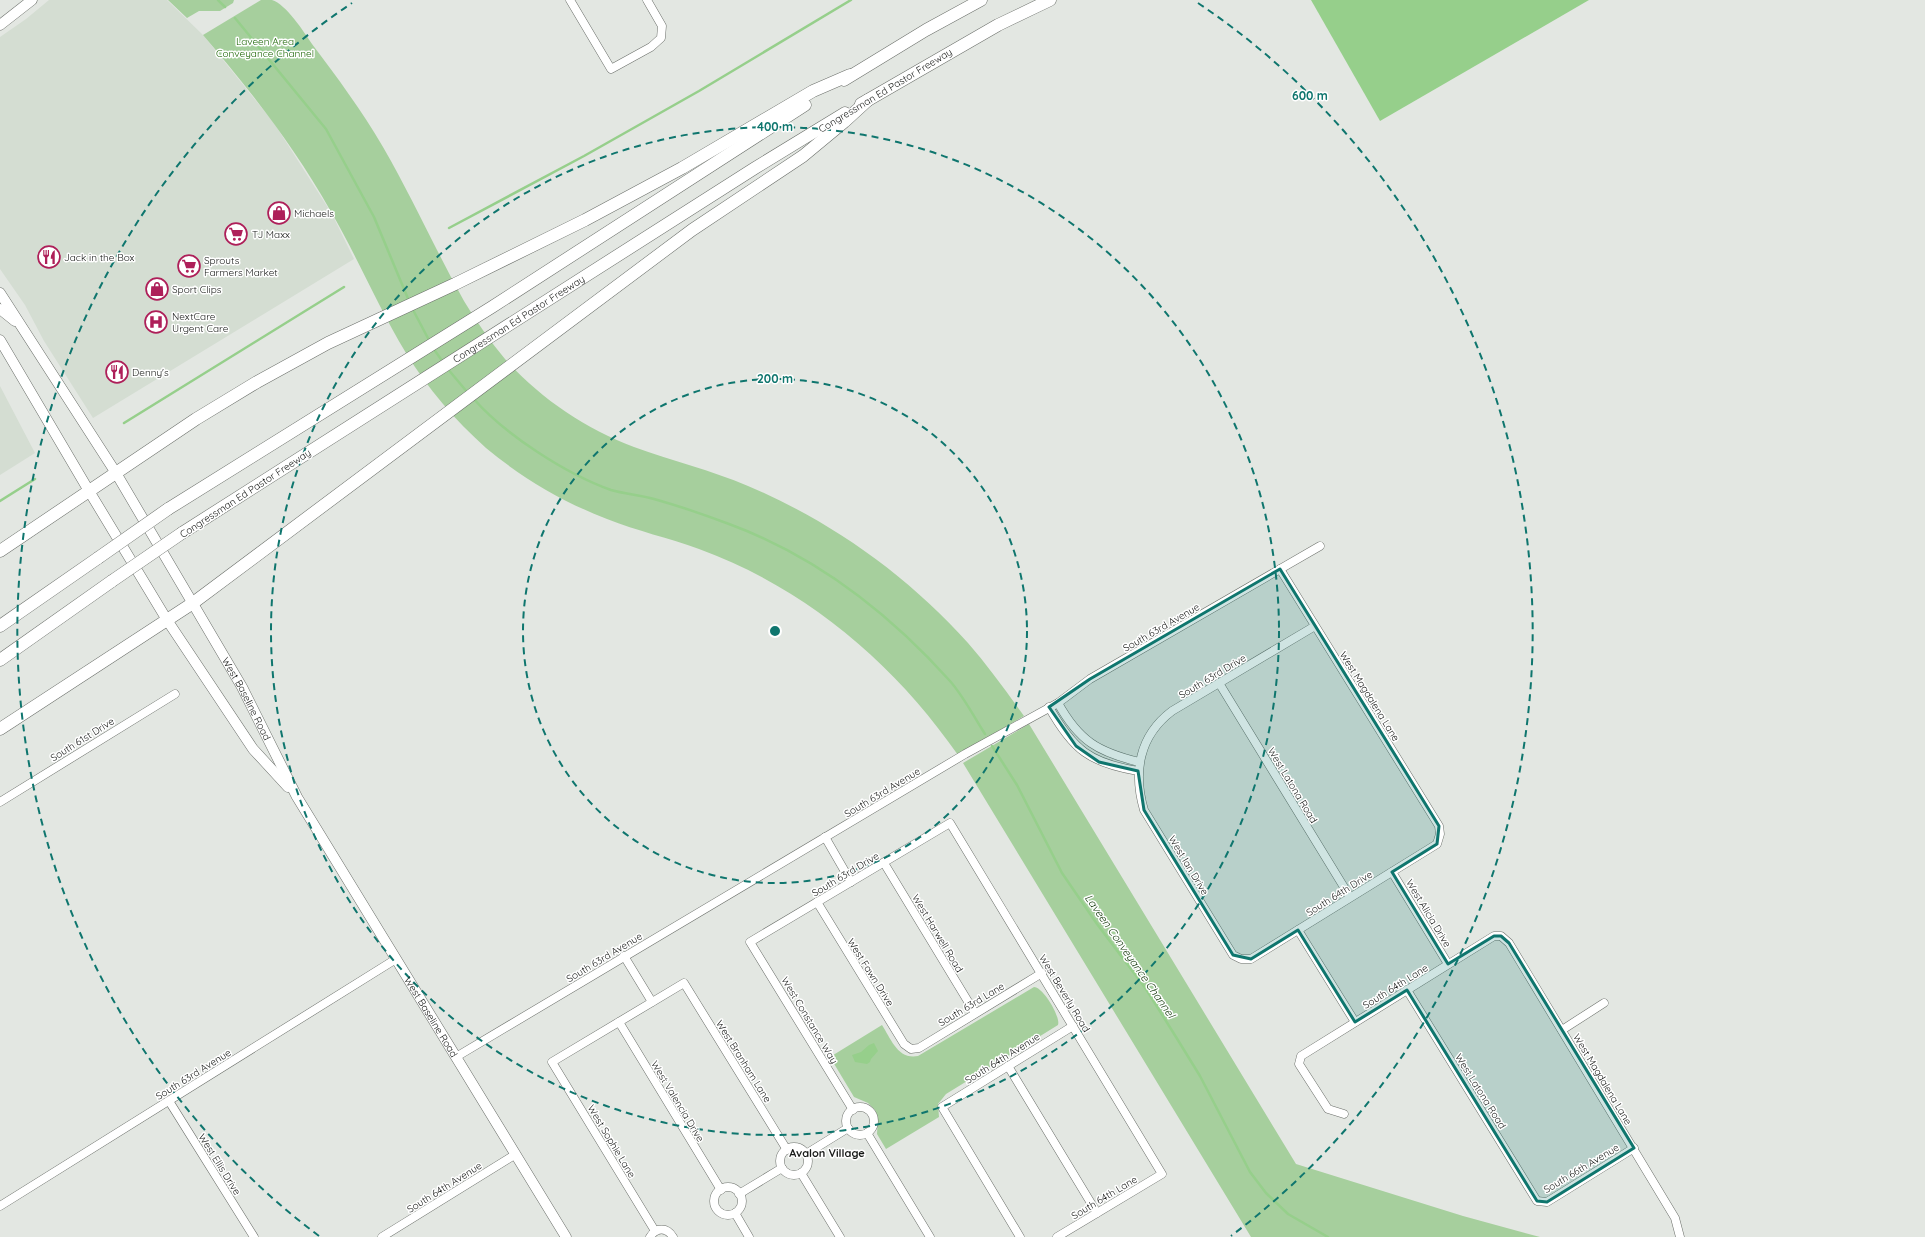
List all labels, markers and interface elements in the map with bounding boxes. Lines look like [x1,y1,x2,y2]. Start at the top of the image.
park label: Laveen Area Conveyance Channel [216,35,314,60]
street label: Congressman Ed Pastor Freeway [816,45,955,136]
text: 600 m [1292,88,1328,103]
text: 400 m [757,119,793,134]
shop icon: Michaels [266,200,292,226]
place label: Michaels [294,207,334,220]
supermarket icon: TJ Maxx [223,221,249,247]
place label: TJ Maxx [252,228,290,241]
restaurant icon: Jack in the Box [36,244,62,270]
place label: Jack in the Box [64,251,135,264]
supermarket icon: Sprouts Farmers Market [176,253,202,279]
place label: Sprouts Farmers Market [204,254,278,279]
street label: Congressman Ed Pastor Freeway [450,272,587,366]
shop icon: Sport Clips [144,276,170,302]
place label: Sport Clips [172,283,222,296]
hospital icon: NextCare Urgent Care [143,309,169,335]
place label: NextCare Urgent Care [172,310,229,335]
restaurant icon: Denny's [104,359,130,385]
place label: Denny's [132,366,169,379]
text: 200 m [757,371,793,386]
street label: Congressman Ed Pastor Freeway [177,446,313,541]
street label: South 63rd Avenue [1121,600,1202,655]
centre of rings [768,624,782,638]
street label: West Magdalena Lane [1337,649,1403,744]
street label: South 63rd Drive [1176,651,1249,702]
street label: West Baseline Road [219,655,274,743]
street label: South 61st Drive [48,714,117,764]
street label: West Latona Road [1265,745,1320,826]
street label: South 63rd Avenue [842,764,923,820]
street label: West Ian Drive [1166,833,1212,898]
street label: South 63rd Drive [809,849,882,900]
street label: South 64th Drive [1304,868,1375,919]
street label: West Alicia Drive [1403,877,1454,950]
water label: Laveen Conveyance Channel [1082,891,1179,1022]
street label: West Harwell Road [909,892,966,975]
street label: South 63rd Avenue [564,929,645,985]
street label: West Fawn Drive [845,936,897,1009]
street label: West Beverly Road [1036,952,1093,1034]
street label: South 64th Lane [1360,961,1431,1012]
street label: West Baseline Road [401,974,461,1060]
street label: West Constance Way [778,974,841,1066]
street label: South 63rd Lane [936,979,1007,1029]
street label: West Branham Lane [713,1018,774,1105]
street label: South 64th Avenue [962,1030,1042,1087]
street label: West Magdalena Lane [1570,1031,1635,1127]
street label: South 63rd Avenue [153,1046,234,1103]
street label: West Latona Road [1452,1051,1509,1131]
street label: West Valencia Drive [648,1058,707,1144]
street label: West Sophie Lane [585,1102,639,1180]
street label: West Ellis Drive [196,1131,244,1198]
street label: South 66th Avenue [1541,1141,1622,1196]
district label: Avalon Village [789,1146,865,1160]
street label: South 64th Avenue [404,1159,484,1216]
street label: South 64th Lane [1069,1172,1140,1222]

